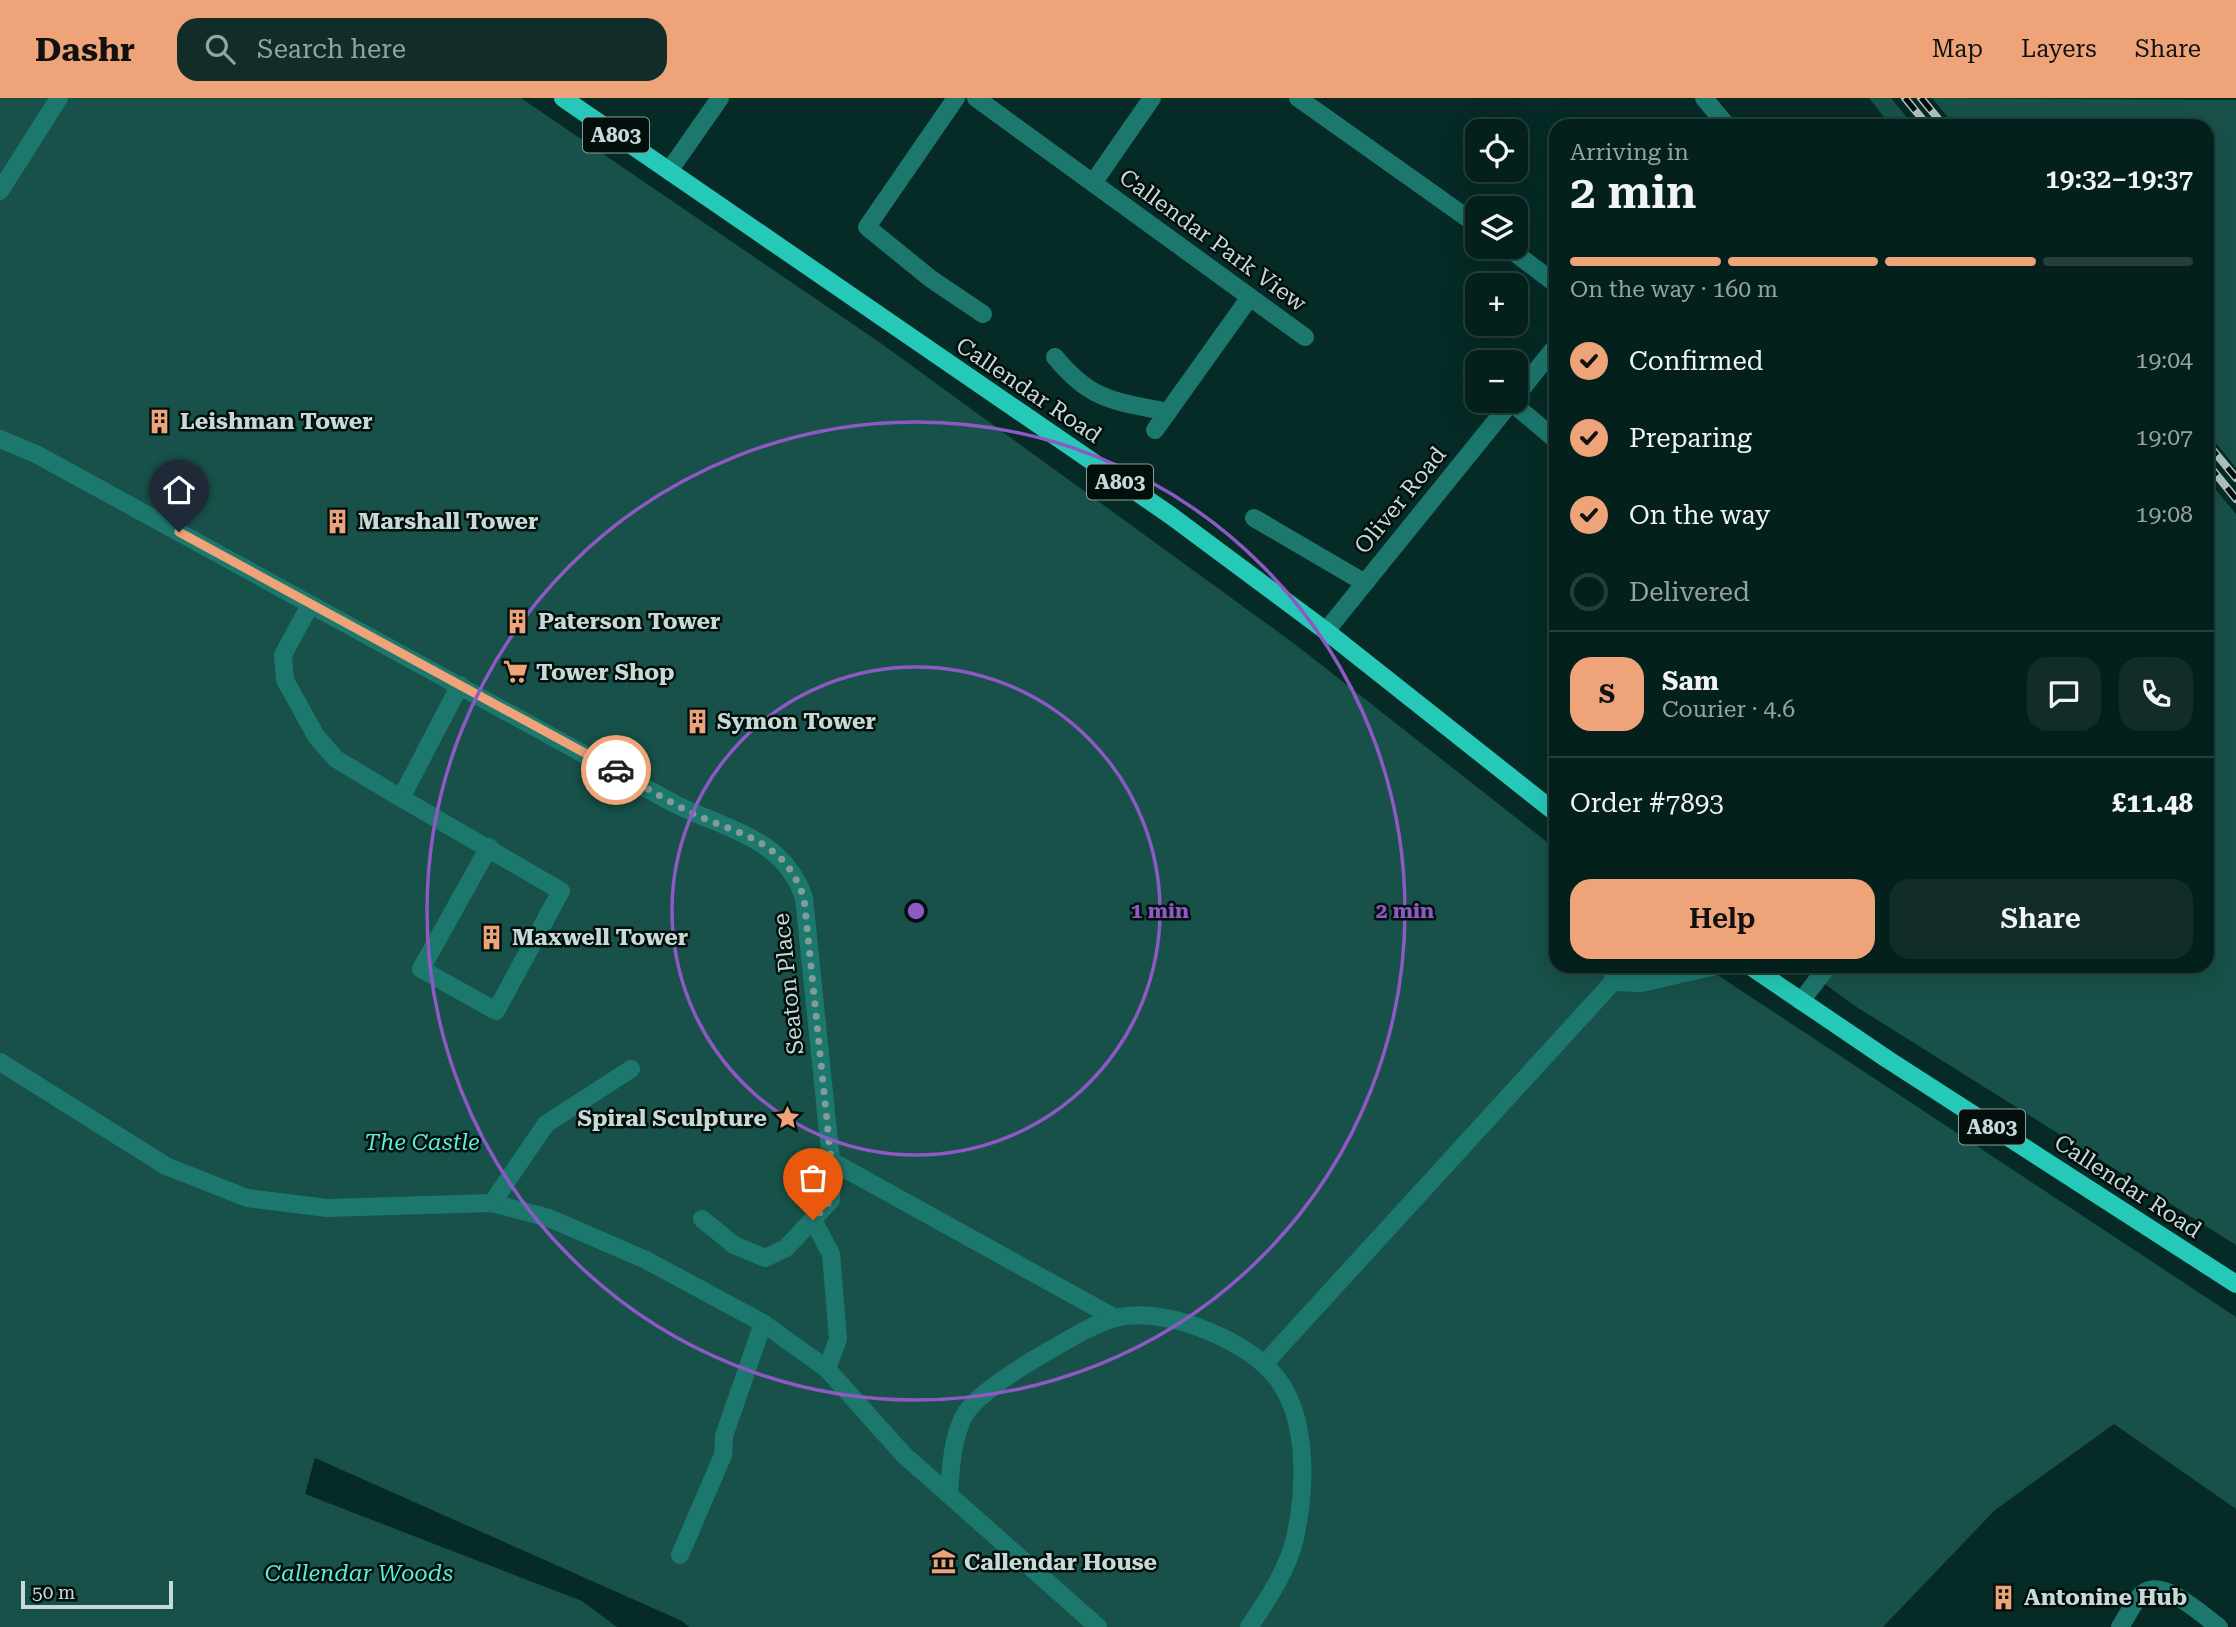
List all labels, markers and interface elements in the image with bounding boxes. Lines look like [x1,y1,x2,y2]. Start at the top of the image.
search box [177,18,667,81]
text: Dashr [35,30,135,69]
icon: search [201,30,239,68]
text: Search here [257,34,406,64]
text: Map [1932,35,1983,63]
text: Layers [2021,35,2097,63]
text: Share [2135,35,2201,63]
road number: A803 [583,118,649,152]
map controls [1465,119,1528,413]
button: locate [1465,119,1528,182]
text: Arriving in [1570,139,1689,166]
street label: Callendar Park View [1114,164,1311,317]
text: 19:32–19:37 [2045,164,2193,194]
text: 2 min [1570,165,1697,219]
button: layers [1465,196,1528,259]
button: + [1465,273,1528,336]
text: On the way · 160 m [1570,276,1778,303]
street label: Callendar Road [951,332,1107,449]
icon: check [1570,342,1608,380]
text: Confirmed [1629,346,1764,376]
text: 19:04 [2136,347,2193,374]
button: − [1465,350,1528,413]
building icon: Leishman Tower [146,407,174,435]
place label: Leishman Tower [180,408,373,435]
icon: check [1570,419,1608,457]
text: Preparing [1629,423,1752,453]
text: 19:07 [2136,424,2193,451]
street label: Oliver Road [1349,441,1452,559]
pin [149,460,209,532]
road number: A803 [1087,464,1153,500]
icon: home [160,471,198,509]
icon: check [1570,496,1608,534]
text: On the way [1629,500,1770,530]
text: 19:08 [2136,501,2193,528]
building icon: Marshall Tower [324,507,352,535]
place label: Marshall Tower [358,508,539,535]
text: Delivered [1629,577,1750,607]
building icon: Paterson Tower [504,607,532,635]
place label: Paterson Tower [538,608,720,635]
button: chat [2027,657,2101,731]
button: phone [2119,657,2193,731]
supermarket icon: Tower Shop [502,658,530,686]
place label: Tower Shop [536,659,675,686]
text: Sam [1662,666,1719,696]
text: S [1599,679,1615,709]
text: Courier · 4.6 [1662,696,1795,723]
building icon: Symon Tower [683,707,711,735]
place label: Symon Tower [717,708,876,735]
courier [581,735,651,805]
icon: car [597,751,635,789]
text: Order #7893 [1570,788,1724,818]
text: £11.48 [2112,788,2193,818]
button: Help [1570,879,1875,959]
button: Share [1889,879,2193,959]
centre of rings [904,899,928,923]
text: 1 min [1131,899,1189,923]
text: 2 min [1376,899,1434,923]
street label: Seaton Place [768,912,809,1056]
building icon: Maxwell Tower [478,923,506,951]
place label: Maxwell Tower [512,924,688,951]
place icon: Spiral Sculpture [773,1104,801,1132]
place label: Spiral Sculpture [577,1105,767,1132]
road number: A803 [1959,1110,2025,1144]
park label: The Castle [364,1129,480,1156]
street label: Callendar Road [2049,1129,2206,1244]
pin [783,1148,843,1220]
icon: bag [794,1159,832,1197]
museum icon: Callendar House [930,1548,958,1576]
place label: Callendar House [964,1549,1157,1576]
park label: Callendar Woods [265,1560,453,1587]
scale bar [21,1578,173,1610]
text: 50 m [32,1581,75,1604]
building icon: Antonine Hub [1990,1583,2018,1611]
place label: Antonine Hub [2024,1584,2187,1611]

